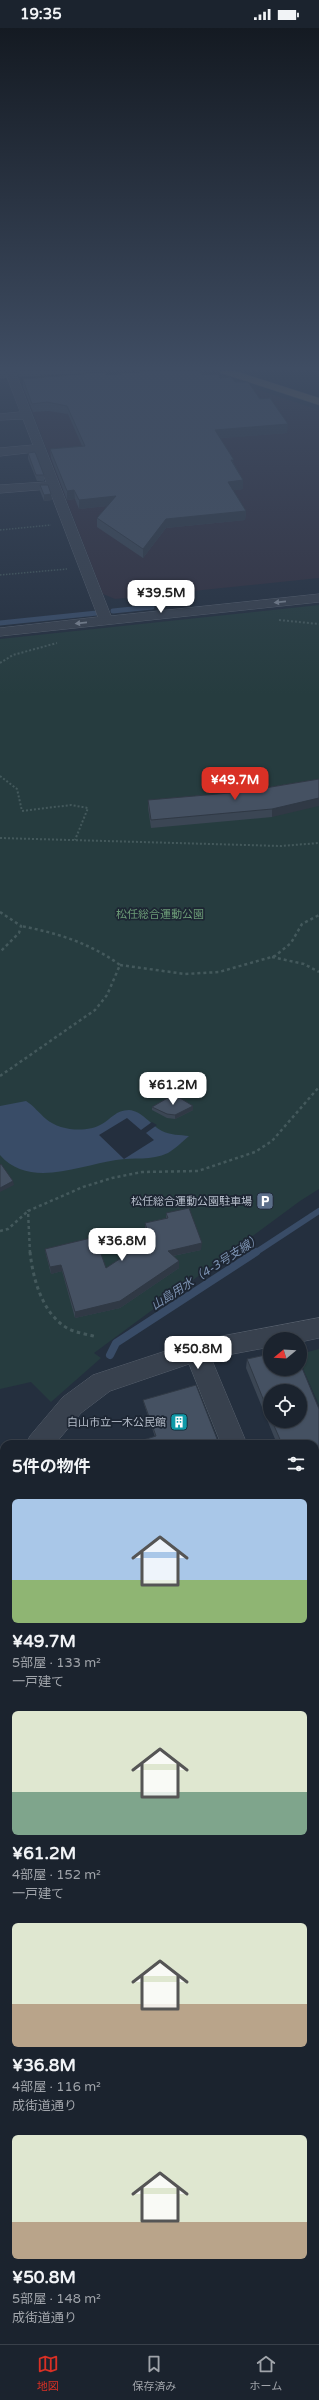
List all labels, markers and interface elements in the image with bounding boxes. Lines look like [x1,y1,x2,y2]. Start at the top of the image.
text: 19:35 [20,5,62,23]
pin: ¥39.5M [128,580,194,614]
text: ¥39.5M [137,585,185,601]
one-way arrow [274,599,286,605]
one-way arrow [75,620,87,627]
pin: ¥49.7M [202,767,268,801]
text: ¥49.7M [211,772,259,788]
park label: 松任総合運動公園 [116,908,204,921]
pin: ¥61.2M [140,1072,206,1106]
text: ¥61.2M [149,1077,197,1093]
parking icon: 松任総合運動公園駐車場 [255,1191,275,1211]
place label: 松任総合運動公園駐車場 [131,1195,252,1208]
pin: ¥36.8M [89,1228,155,1262]
water label: 山島用水（4-3号支線） [148,1231,264,1313]
text: ¥36.8M [98,1233,146,1249]
north arrow [263,1332,307,1376]
map controls [263,1332,307,1428]
pin: ¥50.8M [165,1336,231,1370]
text: ¥50.8M [174,1341,222,1357]
button: locate [263,1384,307,1428]
building icon: 白山市立一木公民館 [169,1412,189,1432]
place label: 白山市立一木公民館 [67,1416,166,1429]
icon: filters [285,1453,307,1475]
text: 5件の物件 [12,1456,91,1477]
icon: home [124,1525,196,1597]
text: ¥49.7M [12,1631,76,1652]
text: 5部屋 · 133 m² [12,1655,101,1671]
text: 一戸建て [12,1674,64,1690]
icon: home [124,1737,196,1809]
text: ¥61.2M [12,1843,76,1864]
text: 4部屋 · 152 m² [12,1867,101,1883]
text: 一戸建て [12,1886,64,1902]
icon: home [124,1949,196,2021]
text: ¥36.8M [12,2055,76,2076]
text: 4部屋 · 116 m² [12,2079,101,2095]
text: 成街道通り [12,2098,77,2114]
icon: home [124,2161,196,2233]
text: ¥50.8M [12,2267,76,2288]
text: 5部屋 · 148 m² [12,2291,101,2307]
text: 成街道通り [12,2310,77,2326]
tab: 地図 [37,2353,59,2393]
tab: 保存済み [132,2353,176,2393]
tab: ホーム [250,2353,282,2393]

